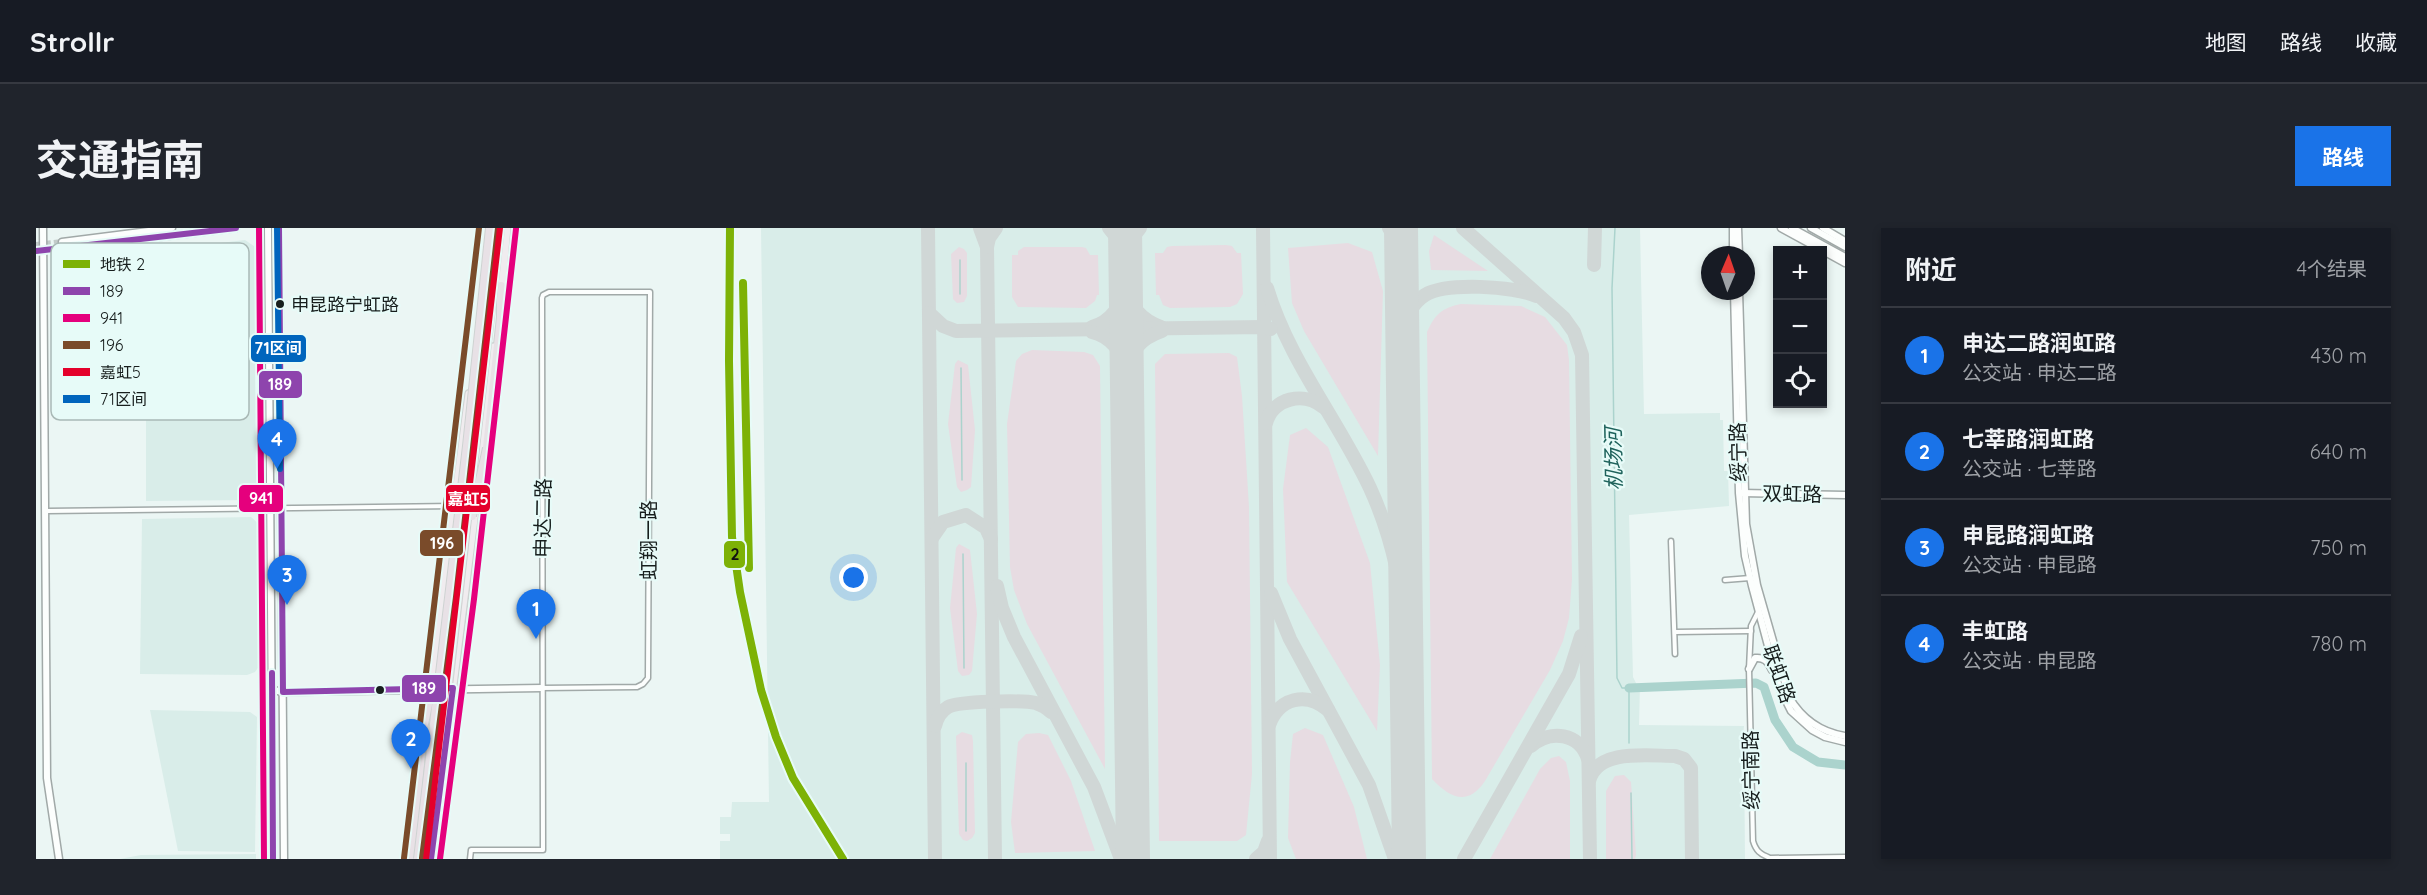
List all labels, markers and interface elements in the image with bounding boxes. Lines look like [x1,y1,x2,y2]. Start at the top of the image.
text: Strollr [30,24,114,59]
text: 地图 [2205,29,2247,55]
text: 路线 [2280,29,2322,55]
text: 收藏 [2355,29,2397,55]
button: 路线 [2295,126,2391,186]
text: 交通指南 [36,133,204,186]
legend [51,243,249,420]
north arrow [1701,246,1755,300]
map controls [1773,246,1827,408]
button: + [1773,246,1827,300]
text: 附近 [1905,253,1957,286]
text: 地铁 2 [100,254,145,274]
text: 4个结果 [2296,256,2367,281]
text: 189 [100,281,124,301]
place label: 申昆路宁虹路 [291,293,399,316]
marker: 申昆路宁虹路 [274,298,286,310]
button: − [1773,300,1827,354]
text: 941 [100,308,123,328]
text: 申达二路润虹路 [1962,329,2116,357]
line badge: 71区间 [250,334,307,363]
text: 196 [100,335,124,355]
text: 71区间 [254,338,302,358]
text: 1 [1921,343,1928,368]
text: 430 m [2310,343,2367,368]
button: locate [1773,354,1827,408]
text: 公交站 · 申达二路 [1962,360,2117,385]
text: 嘉虹5 [100,362,141,382]
line badge: 189 [258,370,303,399]
text: 189 [268,374,292,394]
text: 71区间 [100,389,147,409]
pin: 4 [258,420,296,469]
street label: 绥宁路 [1724,422,1751,482]
water label: 机场河 [1599,423,1627,491]
text: 七莘路润虹路 [1962,425,2094,453]
text: 2 [1919,439,1930,464]
text: 640 m [2310,439,2367,464]
text: 公交站 · 七莘路 [1962,456,2097,481]
street label: 申达二路 [529,478,556,558]
street label: 双虹路 [1762,480,1822,507]
line badge: 941 [238,484,284,513]
line badge: 嘉虹5 [445,484,491,513]
text: 941 [249,488,273,508]
text: 嘉虹5 [447,489,489,509]
street label: 虹翔一路 [636,500,661,580]
text: 申昆路润虹路 [1962,521,2094,549]
line badge: 196 [419,529,464,557]
text: 196 [430,533,454,553]
text: 3 [1919,535,1930,560]
text: 750 m [2310,535,2367,560]
line badge: 2 [723,540,746,569]
text: 2 [730,544,740,564]
text: 公交站 · 申昆路 [1962,552,2097,577]
pin: 3 [268,556,306,605]
your location [839,563,868,592]
pin: 1 [516,590,556,639]
text: 丰虹路 [1962,617,2028,645]
text: 4 [1919,631,1930,656]
text: 780 m [2310,631,2367,656]
street label: 联虹路 [1758,641,1801,706]
text: 公交站 · 申昆路 [1962,648,2097,673]
line badge: 189 [401,674,447,703]
text: 189 [412,678,436,698]
unlabelled marker [374,684,386,696]
pin: 2 [392,720,430,769]
street label: 绥宁南路 [1737,730,1764,810]

